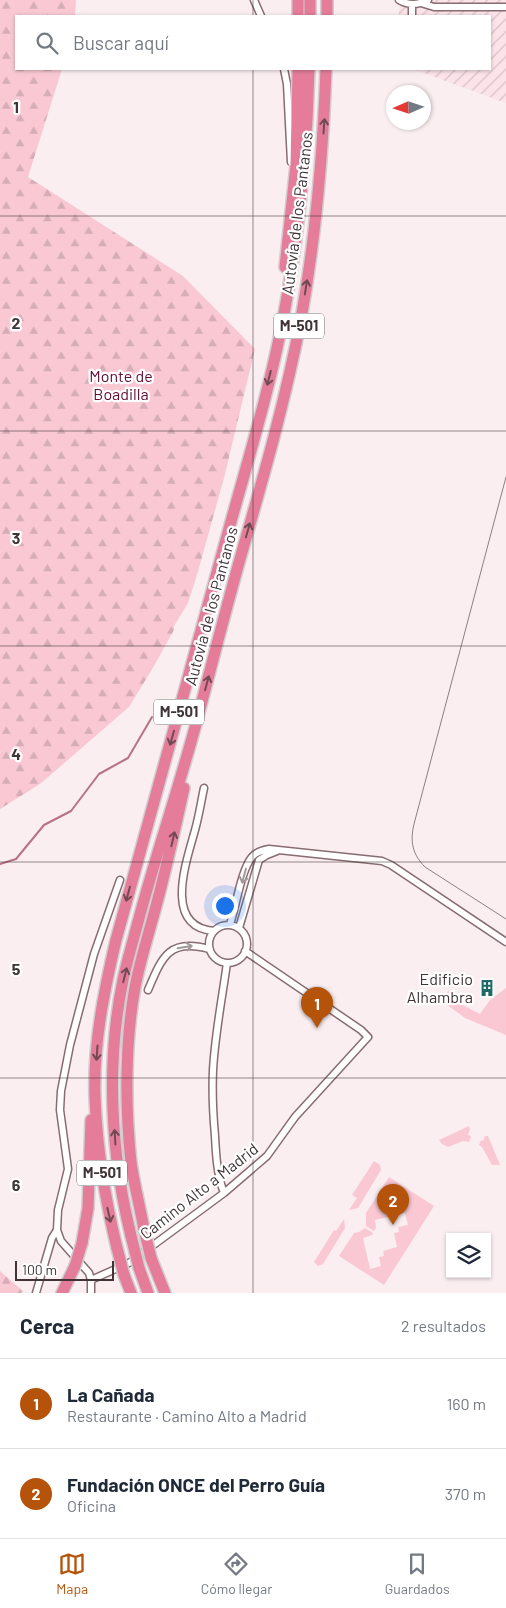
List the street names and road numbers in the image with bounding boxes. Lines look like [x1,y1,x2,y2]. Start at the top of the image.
street label: Autovía de los Pantanos [277,131,316,295]
road number: M-501 [274,314,324,338]
street label: Autovía de los Pantanos [180,524,241,687]
road number: M-501 [154,700,204,724]
street label: Camino Alto a Madrid [136,1139,262,1243]
road number: M-501 [77,1160,127,1186]

